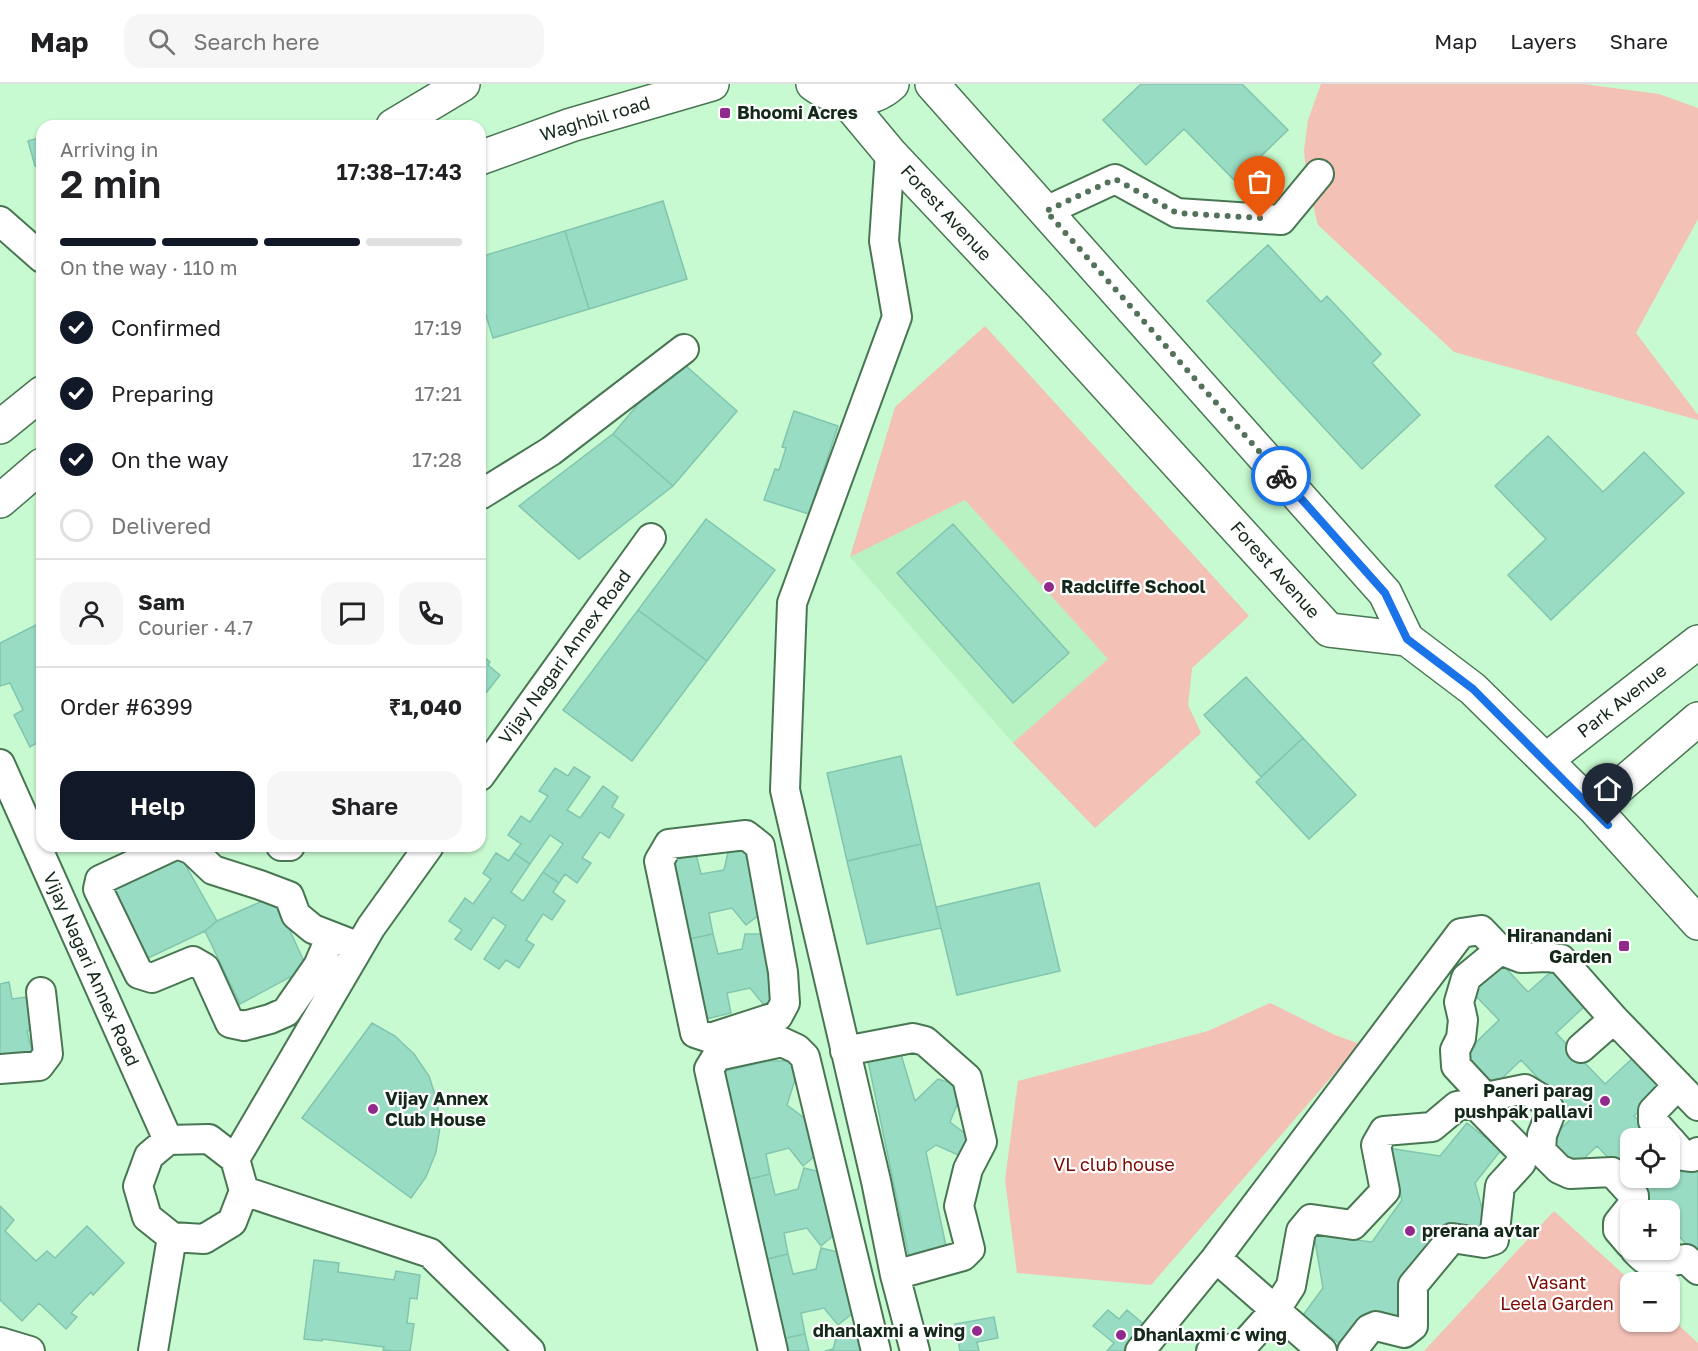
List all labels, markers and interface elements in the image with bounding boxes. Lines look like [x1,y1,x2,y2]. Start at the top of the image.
search box [124,14,544,68]
text: Map [30,25,88,58]
icon: search [145,25,178,58]
text: Search here [193,28,319,55]
text: Map [1434,28,1477,54]
text: Layers [1510,28,1577,54]
text: Share [1610,28,1668,54]
street label: Waghbil road [537,91,652,145]
place label: Bhoomi Acres [737,101,858,123]
marker: Bhoomi Acres [718,106,732,120]
text: Arriving in [60,137,158,161]
pin [1234,156,1285,218]
text: 17:38–17:43 [337,158,462,185]
text: 2 min [60,160,161,207]
street label: Forest Avenue [897,160,997,265]
icon: bag [1243,165,1276,198]
text: On the way · 110 m [60,255,237,279]
icon: check [60,311,93,344]
text: Confirmed [111,314,221,341]
text: 17:19 [414,315,462,339]
icon: check [60,377,93,410]
text: Preparing [111,380,214,407]
text: 17:21 [414,381,462,405]
icon: check [60,443,93,476]
text: On the way [111,446,229,473]
courier [1251,446,1311,506]
text: 17:28 [412,447,462,471]
icon: bike [1265,460,1298,493]
text: Delivered [111,512,211,539]
street label: Forest Avenue [1226,516,1325,623]
street label: Vijay Nagari Annex Road [493,565,635,748]
place label: Radcliffe School [1061,575,1206,597]
marker: Radcliffe School [1042,580,1056,594]
button: person [60,582,123,645]
button: chat [321,582,384,645]
button: phone [399,582,462,645]
text: Sam [138,588,185,615]
text: Courier · 4.7 [138,615,253,639]
street label: Park Avenue [1572,659,1670,742]
text: Order #6399 [60,693,193,720]
text: ₹1,040 [389,693,462,720]
pin [1582,763,1633,825]
button: Help [60,771,255,840]
button: Share [267,771,462,840]
icon: home [1591,772,1624,805]
street label: Vijay Nagari Annex Road [39,868,145,1069]
place label: Hiranandani Garden [1507,924,1612,967]
marker: Hiranandani Garden [1617,939,1631,953]
place label: Paneri parag pushpak pallavi [1454,1079,1593,1122]
place label: Vijay Annex Club House [385,1087,489,1130]
marker: Paneri parag pushpak pallavi [1598,1094,1612,1108]
marker: Vijay Annex Club House [366,1102,380,1116]
map controls [1620,1128,1680,1332]
button: locate [1620,1128,1680,1188]
park label: VL club house [1053,1153,1175,1175]
button: + [1620,1200,1680,1260]
place label: prerana avtar [1422,1219,1539,1241]
marker: prerana avtar [1403,1224,1417,1238]
park label: Vasant Leela Garden [1500,1271,1614,1314]
button: − [1620,1272,1680,1332]
place label: dhanlaxmi a wing [813,1319,965,1341]
place label: Dhanlaxmi c wing [1133,1323,1287,1345]
marker: dhanlaxmi a wing [970,1324,984,1338]
marker: Dhanlaxmi c wing [1114,1328,1128,1342]

